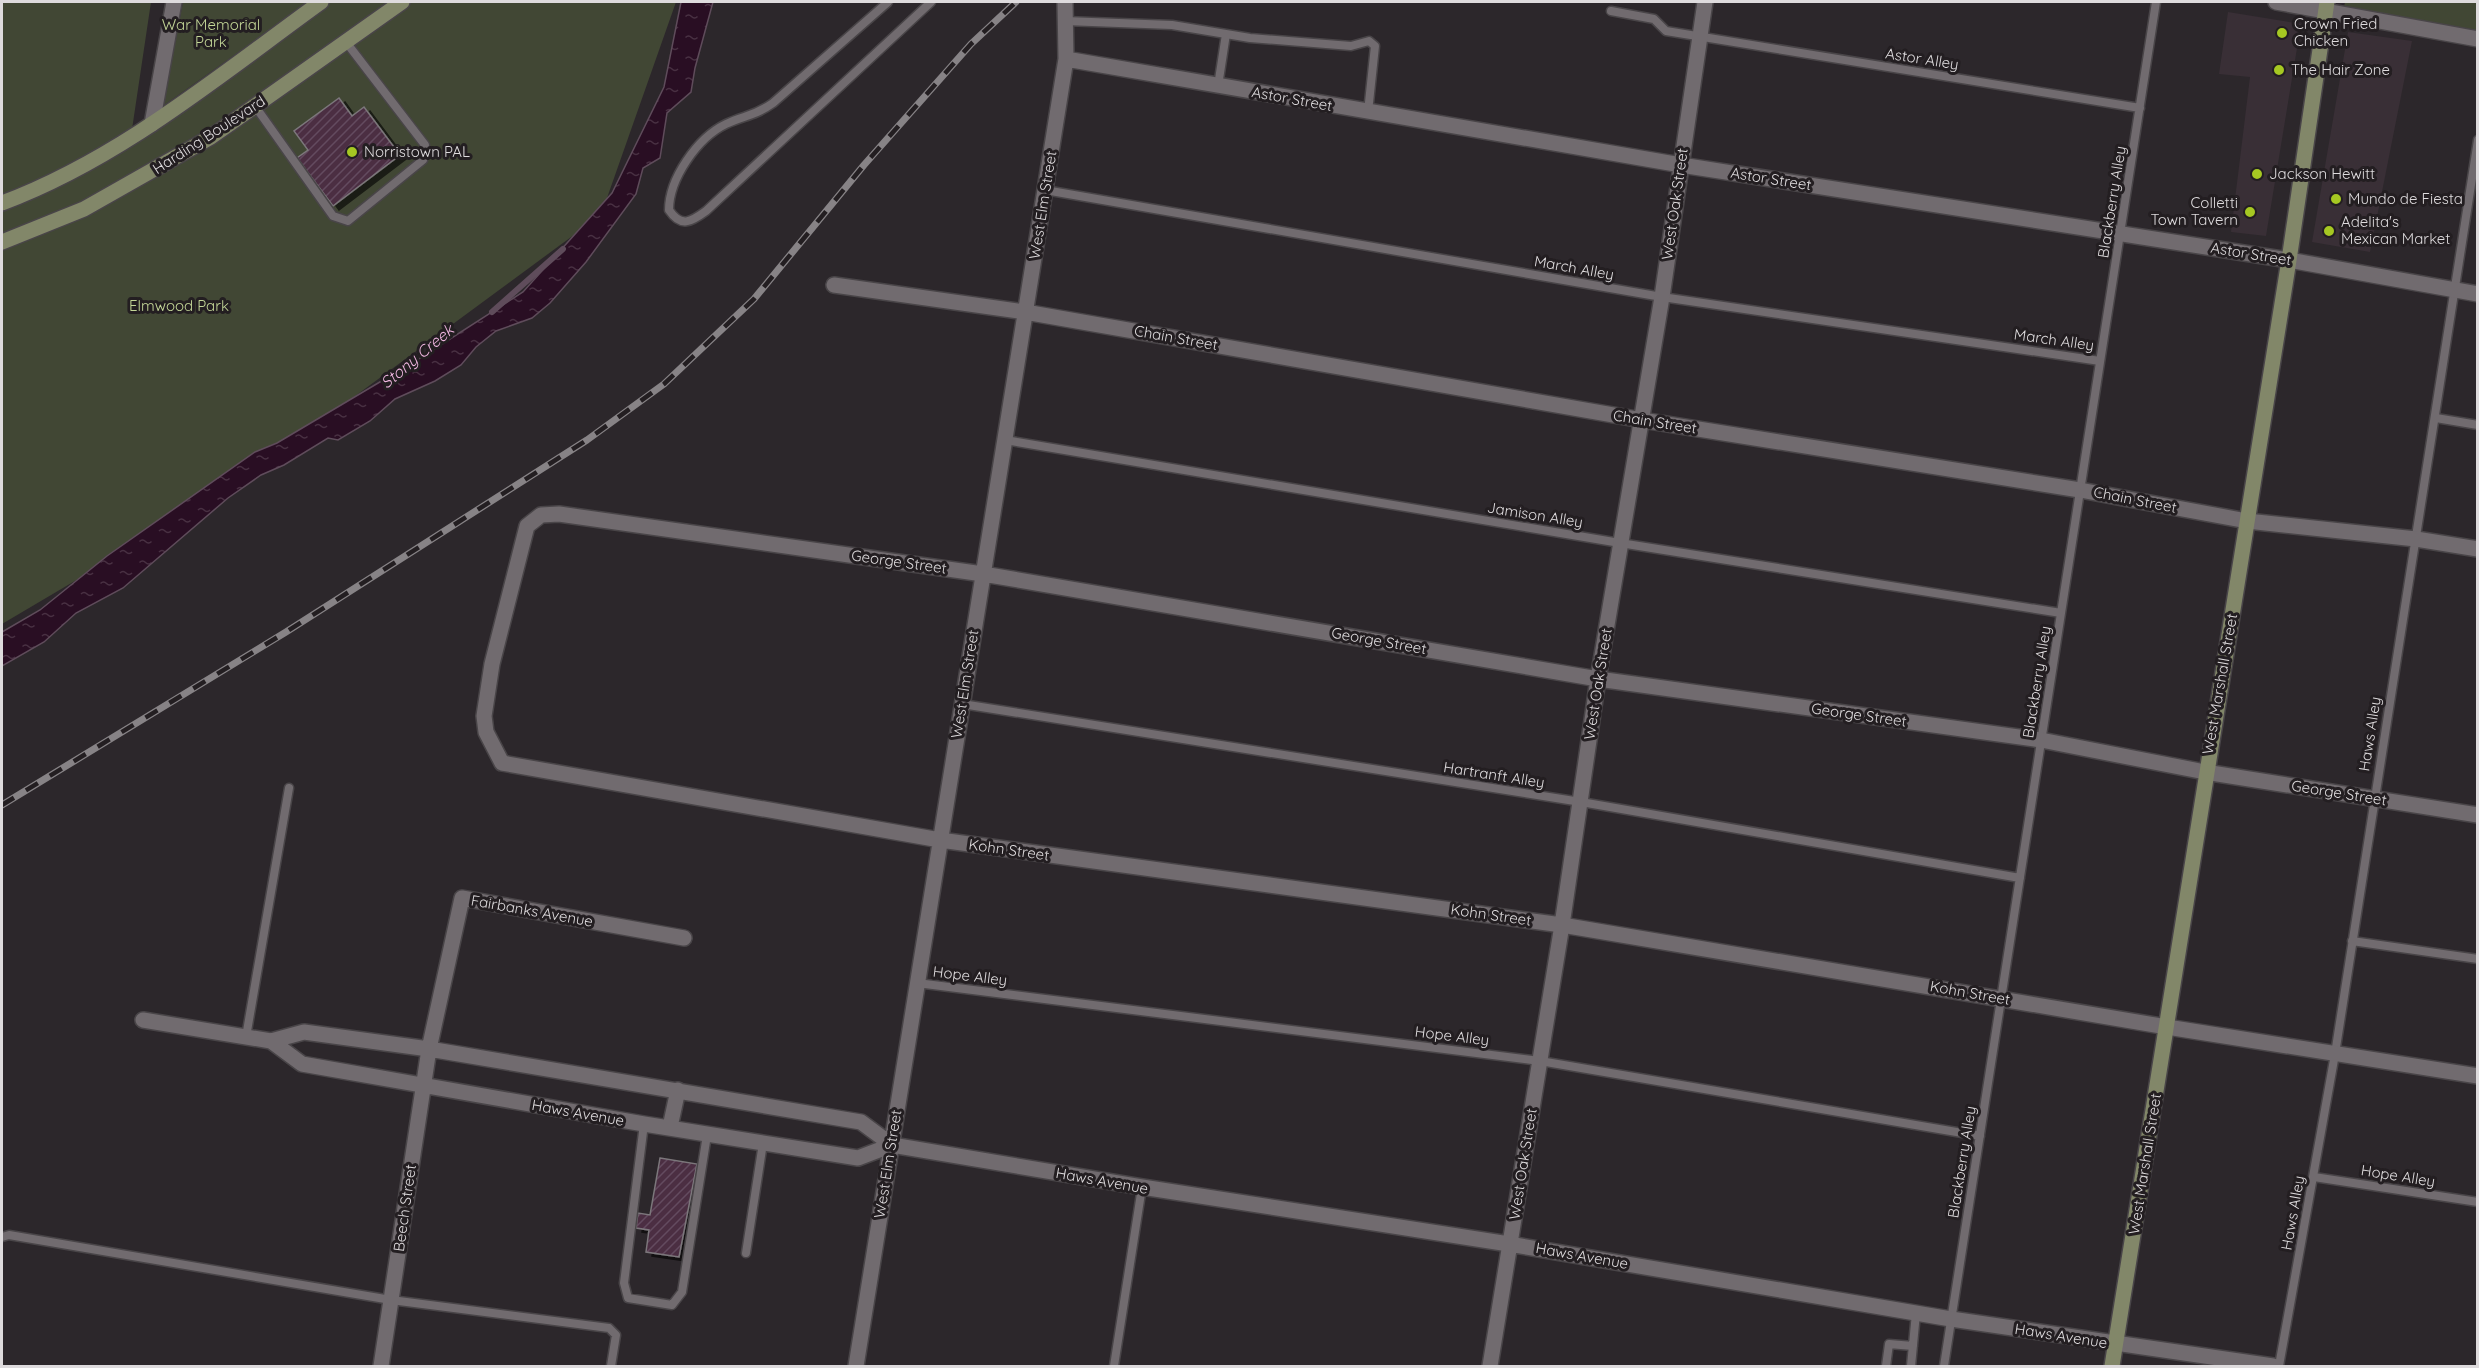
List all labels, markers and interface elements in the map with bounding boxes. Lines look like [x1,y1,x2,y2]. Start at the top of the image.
place label: Crown Fried Chicken [2294,14,2377,50]
park label: War Memorial Park [162,15,260,51]
marker: Crown Fried Chicken [2275,26,2289,40]
street label: Astor Alley [1884,43,1960,74]
place label: The Hair Zone [2291,60,2390,79]
marker: The Hair Zone [2272,63,2286,77]
street label: Astor Street [1250,82,1334,115]
street label: Harding Boulevard [149,91,269,178]
place label: Norristown PAL [364,142,470,161]
marker: Norristown PAL [345,145,359,159]
street label: Blackberry Alley [2093,145,2130,259]
street label: West Oak Street [1657,147,1692,261]
street label: West Elm Street [1025,149,1060,261]
street label: Astor Street [1729,163,1813,194]
place label: Jackson Hewitt [2269,164,2375,183]
marker: Jackson Hewitt [2250,167,2264,181]
place label: Mundo de Fiesta [2348,189,2463,208]
marker: Mundo de Fiesta [2329,192,2343,206]
place label: Colletti Town Tavern [2150,193,2238,229]
marker: Colletti Town Tavern [2243,205,2257,219]
place label: Adelita's Mexican Market [2341,212,2450,248]
marker: Adelita's Mexican Market [2322,224,2336,238]
street label: Astor Street [2209,238,2293,269]
street label: March Alley [1533,251,1615,284]
park label: Elmwood Park [129,296,229,315]
water label: Stony Creek [376,319,459,392]
street label: Chain Street [1133,321,1219,354]
street label: March Alley [2013,324,2095,355]
street label: Chain Street [1612,406,1698,437]
street label: Chain Street [2092,482,2178,517]
street label: Jamison Alley [1486,498,1584,531]
street label: George Street [850,545,948,578]
street label: West Marshall Street [2198,612,2241,756]
street label: George Street [1330,623,1428,658]
street label: Blackberry Alley [2018,625,2055,739]
street label: West Oak Street [1579,627,1616,741]
street label: West Elm Street [947,628,982,740]
street label: Haws Alley [2354,695,2385,773]
street label: George Street [1810,698,1908,731]
street label: Hartranft Alley [1442,757,1546,792]
street label: George Street [2290,776,2388,809]
street label: Kohn Street [968,834,1051,865]
street label: Fairbanks Avenue [470,890,595,931]
street label: Kohn Street [1450,899,1533,930]
street label: Hope Alley [932,962,1008,989]
street label: Kohn Street [1928,976,2012,1009]
street label: Hope Alley [1414,1022,1490,1049]
street label: West Marshall Street [2124,1092,2165,1236]
street label: Haws Avenue [530,1095,626,1130]
street label: Blackberry Alley [1943,1105,1980,1219]
street label: West Oak Street [1504,1107,1541,1221]
street label: West Elm Street [870,1108,905,1220]
street label: Hope Alley [2360,1160,2437,1191]
street label: Beech Street [389,1163,420,1253]
street label: Haws Avenue [1054,1163,1150,1198]
street label: Haws Alley [2277,1174,2308,1252]
street label: Haws Avenue [1534,1238,1630,1273]
street label: Haws Avenue [2013,1319,2109,1352]

